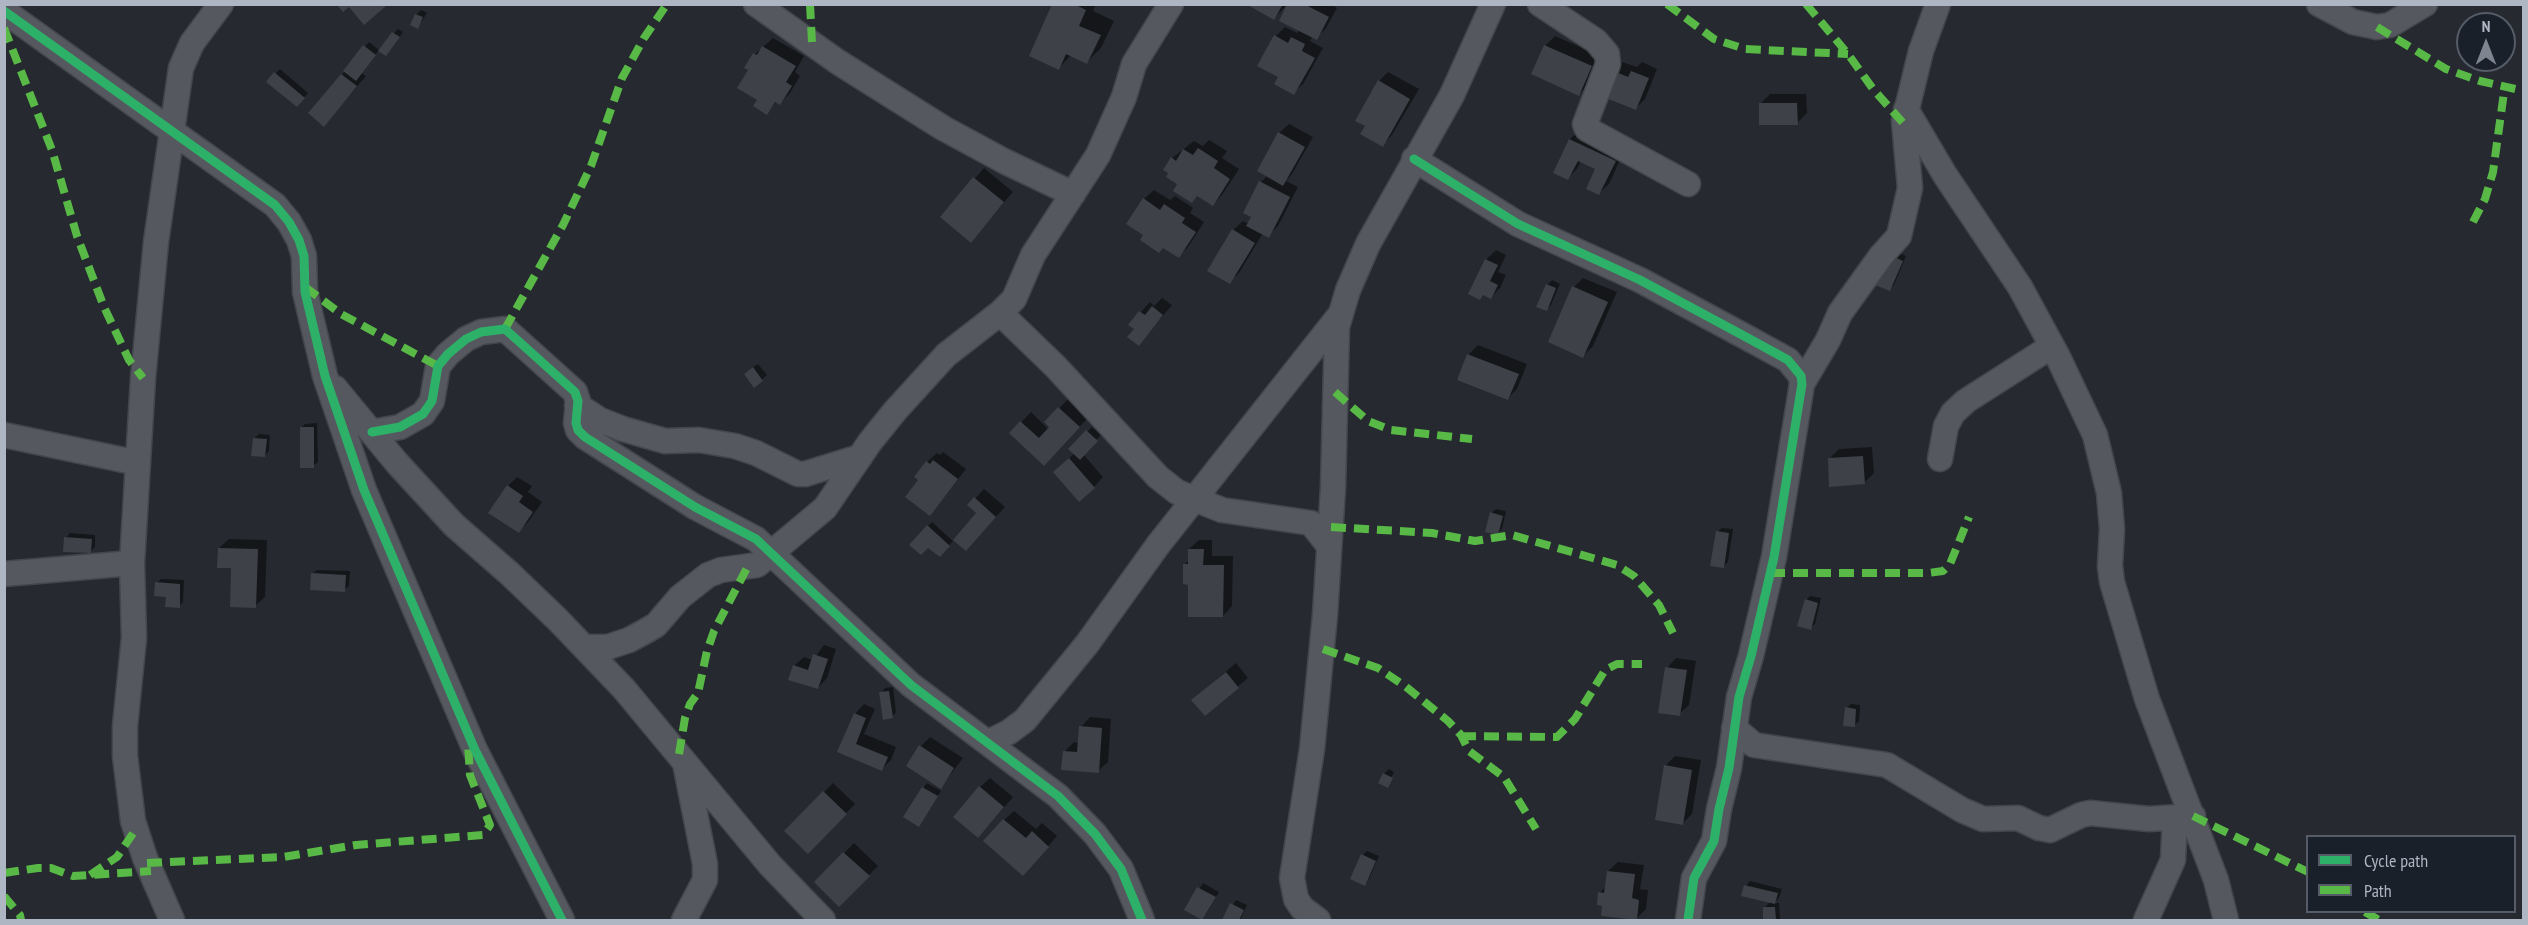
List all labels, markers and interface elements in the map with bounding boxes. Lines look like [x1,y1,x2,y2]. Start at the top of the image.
north arrow [2456,12,2516,72]
text: N [2482,16,2490,36]
legend [2306,835,2516,913]
text: Cycle path [2364,849,2428,872]
text: Path [2364,879,2392,902]

